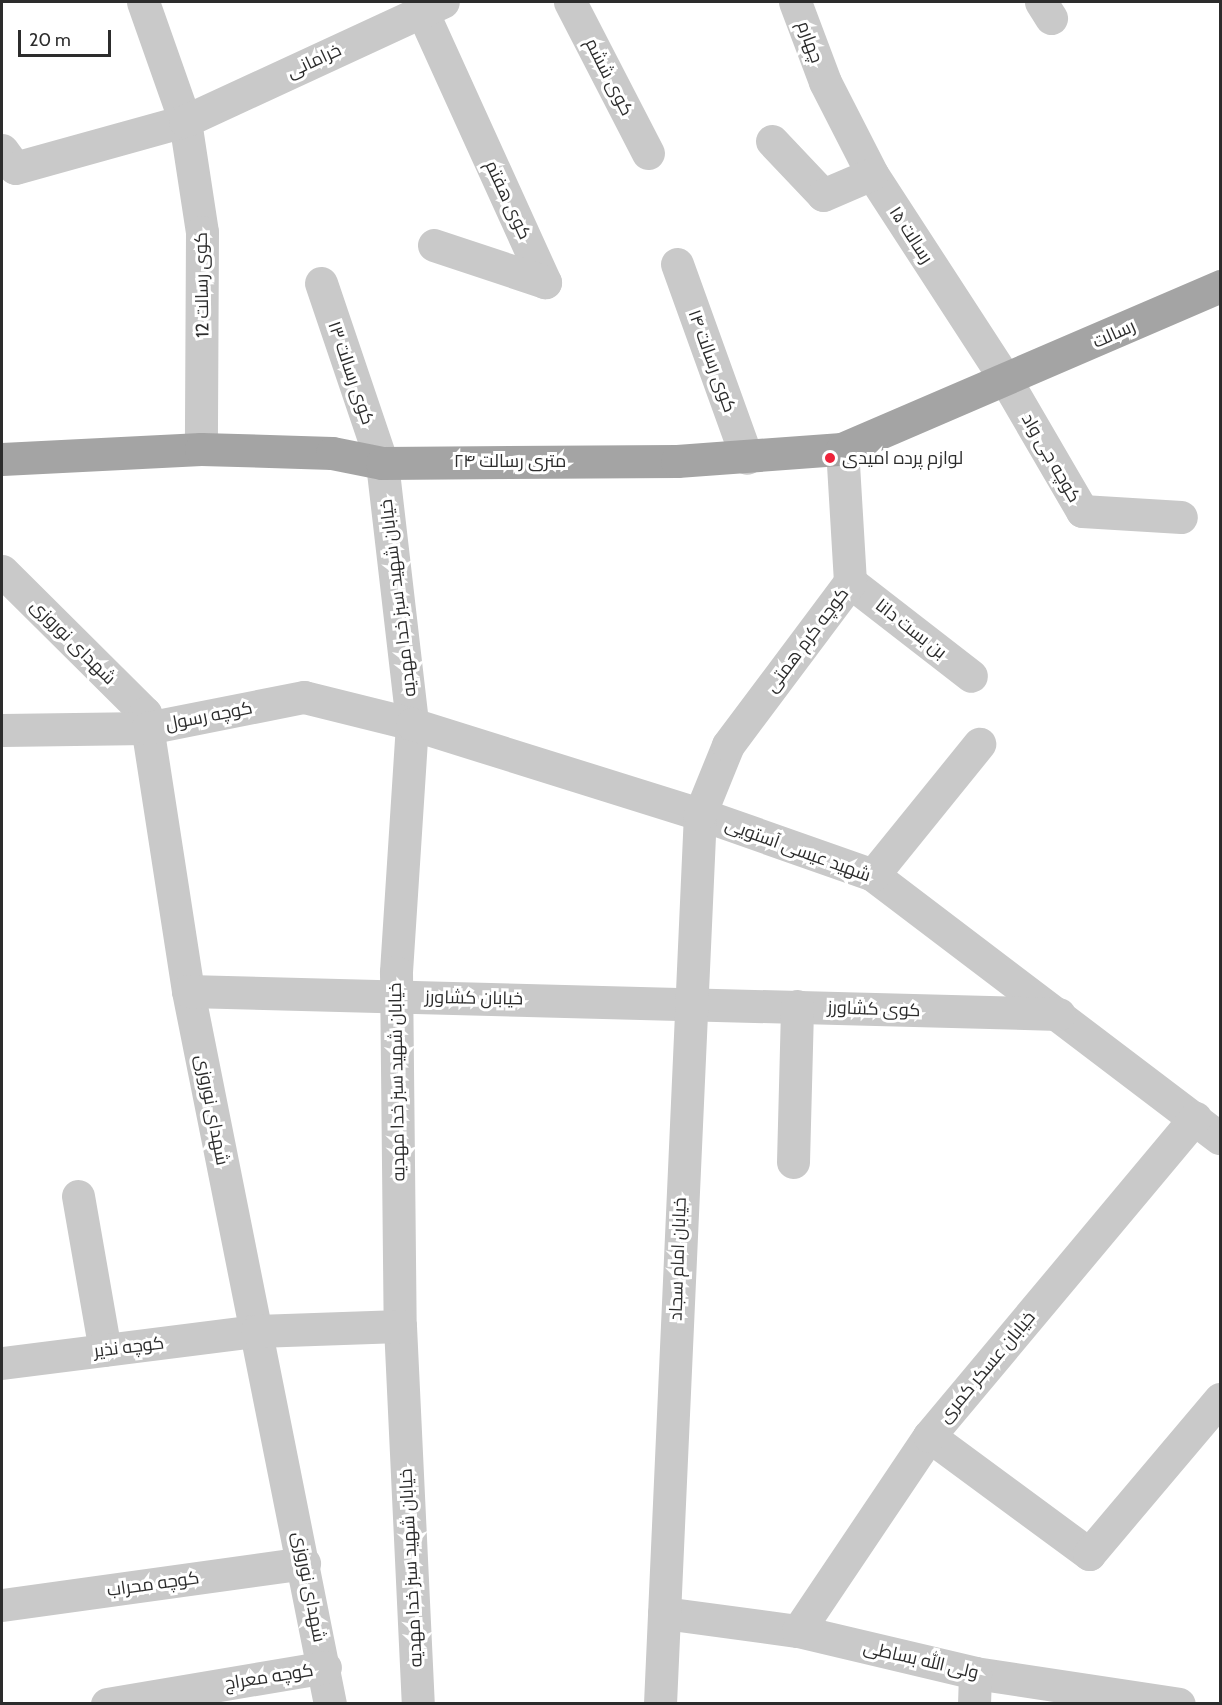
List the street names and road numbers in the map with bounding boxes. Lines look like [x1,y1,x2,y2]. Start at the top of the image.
street label: چهارم [792,18,828,66]
street label: کوی ششم [580,35,638,119]
street label: خرامانی [283,39,345,83]
street label: کوی هفتم [480,157,536,243]
street label: رسالت ۱۵ [885,202,937,268]
street label: کوی رسالت 12 [190,232,214,338]
street label: کوی رسالت ۱۴ [683,307,741,415]
street label: رسالت [1089,315,1139,353]
street label: کوی رسالت ۱۳ [323,318,379,428]
street label: کوچه جی واد [1017,410,1085,506]
street label: ۲۴ متری رسالت [454,450,566,472]
street label: خیابان شهید سبز خدا مهدیه [375,498,421,698]
street label: کوچه کرم همتی [761,583,853,697]
street label: شهدای نوروزی [26,595,120,689]
street label: بن بست دانا [871,595,951,663]
street label: کوچه رسول [164,697,254,735]
street label: شهید عیسی آستویی [722,814,874,886]
street label: خیابان شهید سبز خدا مهدیه [384,982,410,1182]
street label: خیابان کشاورز [425,986,523,1010]
street label: کوی کشاورز [827,997,921,1021]
street label: شهدای نوروزی [191,1053,233,1167]
street label: خیابان امام سجاد [665,1197,691,1321]
street label: خیابان عسکر کمری [934,1307,1040,1427]
street label: کوچه نذیر [93,1332,165,1362]
street label: خیابان شهید سبز خدا مهدیه [395,1468,427,1668]
street label: شهدای نوروزی [288,1530,330,1644]
street label: کوچه محراب [105,1567,201,1601]
street label: ولی الله بساطی [861,1636,981,1684]
street label: کوچه معراج [223,1659,315,1695]

